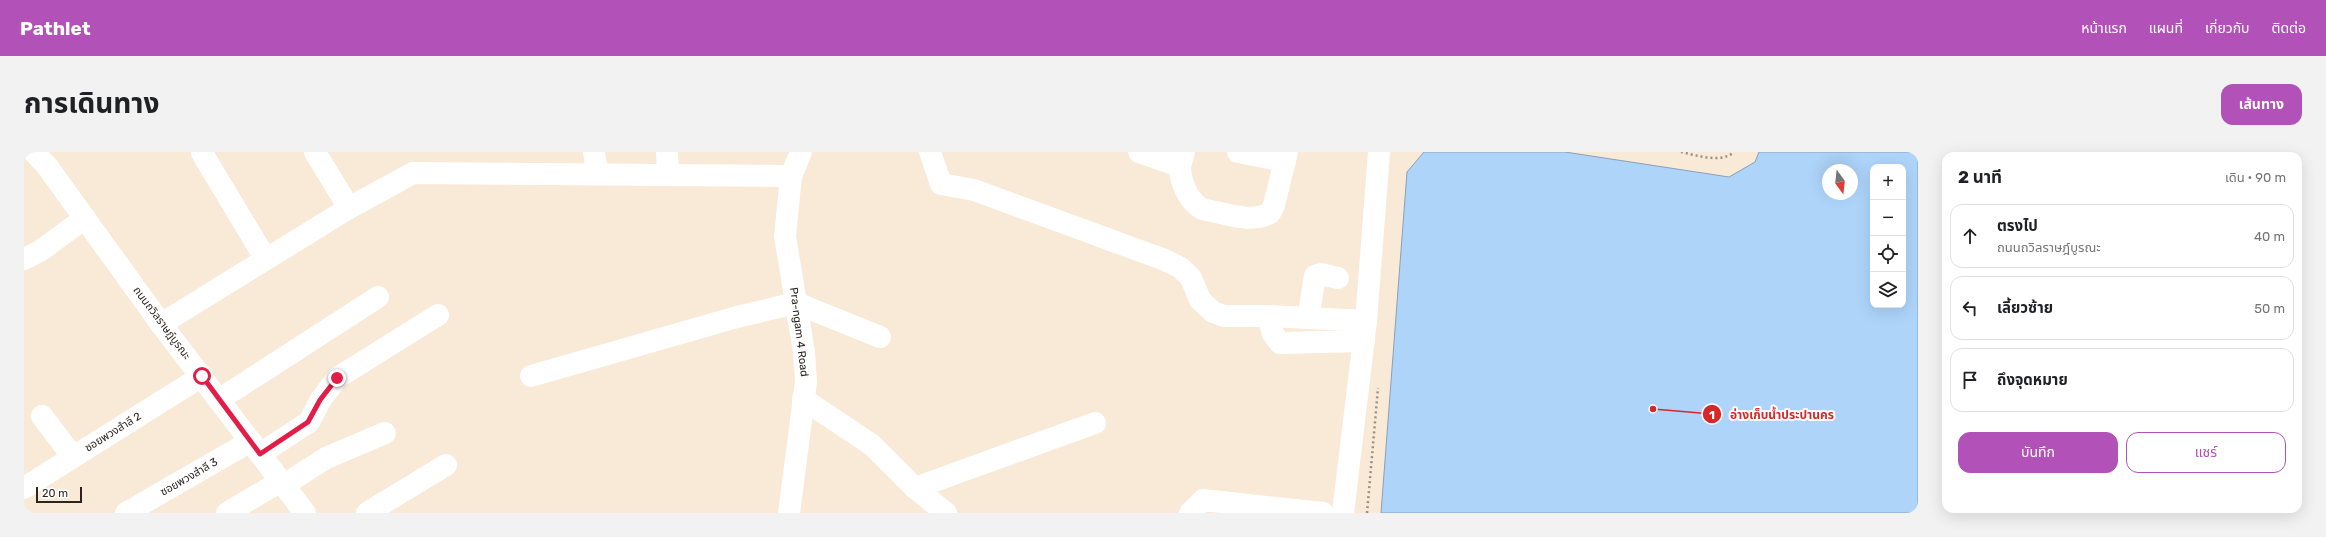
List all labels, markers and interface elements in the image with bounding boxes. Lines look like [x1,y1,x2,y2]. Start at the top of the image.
text: Pathlet [20,17,91,40]
text: หน้าแรก [2081,20,2127,37]
text: แผนที่ [2149,20,2183,37]
text: เกี่ยวกับ [2205,20,2250,37]
text: ติดต่อ [2272,20,2306,37]
button: เส้นทาง [2221,84,2302,125]
text: การเดินทาง [24,87,159,120]
north arrow [1822,164,1858,200]
map controls [1870,164,1906,308]
button: + [1870,164,1906,200]
text: 2 นาที [1958,167,2002,187]
text: เดิน · 90 m [2225,170,2286,185]
button: − [1870,200,1906,236]
text: ตรงไป [1997,217,2038,235]
icon: ahead [1959,225,1981,247]
text: 40 m [2254,229,2285,244]
button: locate [1870,236,1906,272]
text: ถนนถวิลราษฎ์บูรณะ [1997,240,2101,255]
button: layers [1870,272,1906,308]
street label: ถนนถวิลราษฎ์บูรณะ [130,284,194,362]
street label: Pra-ngam 4 Road [787,287,811,377]
icon: left [1959,297,1981,319]
text: เลี้ยวซ้าย [1997,299,2053,317]
text: 50 m [2254,301,2285,316]
route start [193,367,211,385]
route end [328,369,346,387]
icon: arrive [1959,369,1981,391]
text: ถึงจุดหมาย [1997,371,2068,389]
callout: อ่างเก็บน้ำประปานคร [1702,402,1842,426]
text: อ่างเก็บน้ำประปานคร [1730,406,1834,422]
text: 1 [1709,408,1715,422]
street label: ซอยพวงสำลี 2 [82,409,144,455]
button: บันทึก [1958,432,2118,473]
button: แชร์ [2126,432,2286,473]
street label: ซอยพวงสำลี 3 [158,455,220,499]
scale bar [36,485,82,504]
text: 20 m [42,487,68,500]

